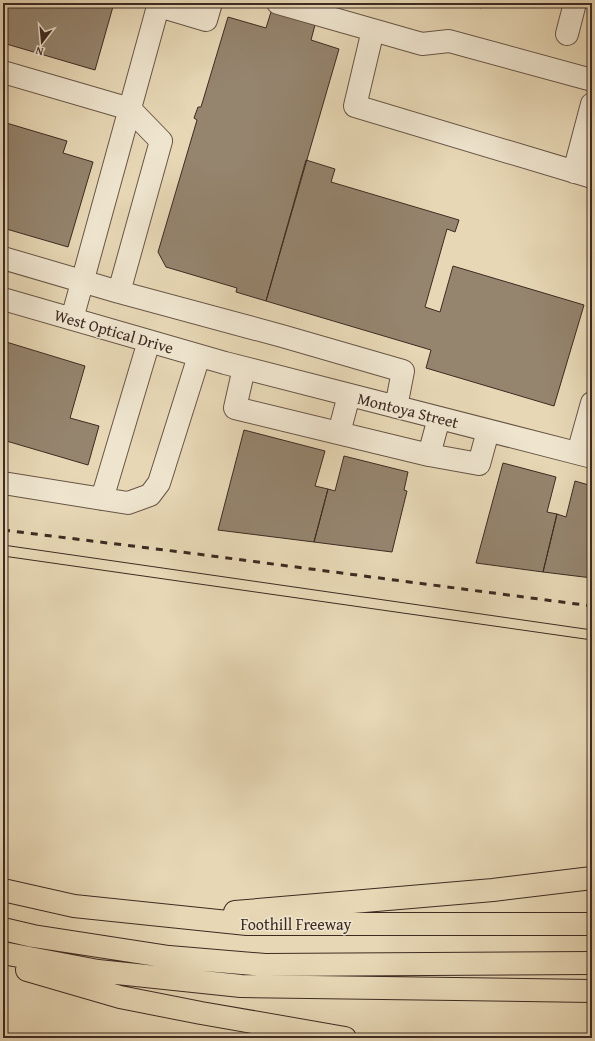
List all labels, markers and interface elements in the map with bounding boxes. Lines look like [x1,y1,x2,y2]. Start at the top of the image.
north arrow [22,22,62,62]
text: N [33,43,45,60]
street label: West Optical Drive [52,303,176,359]
street label: Montoya Street [355,386,461,434]
street label: Foothill Freeway [241,912,352,936]

